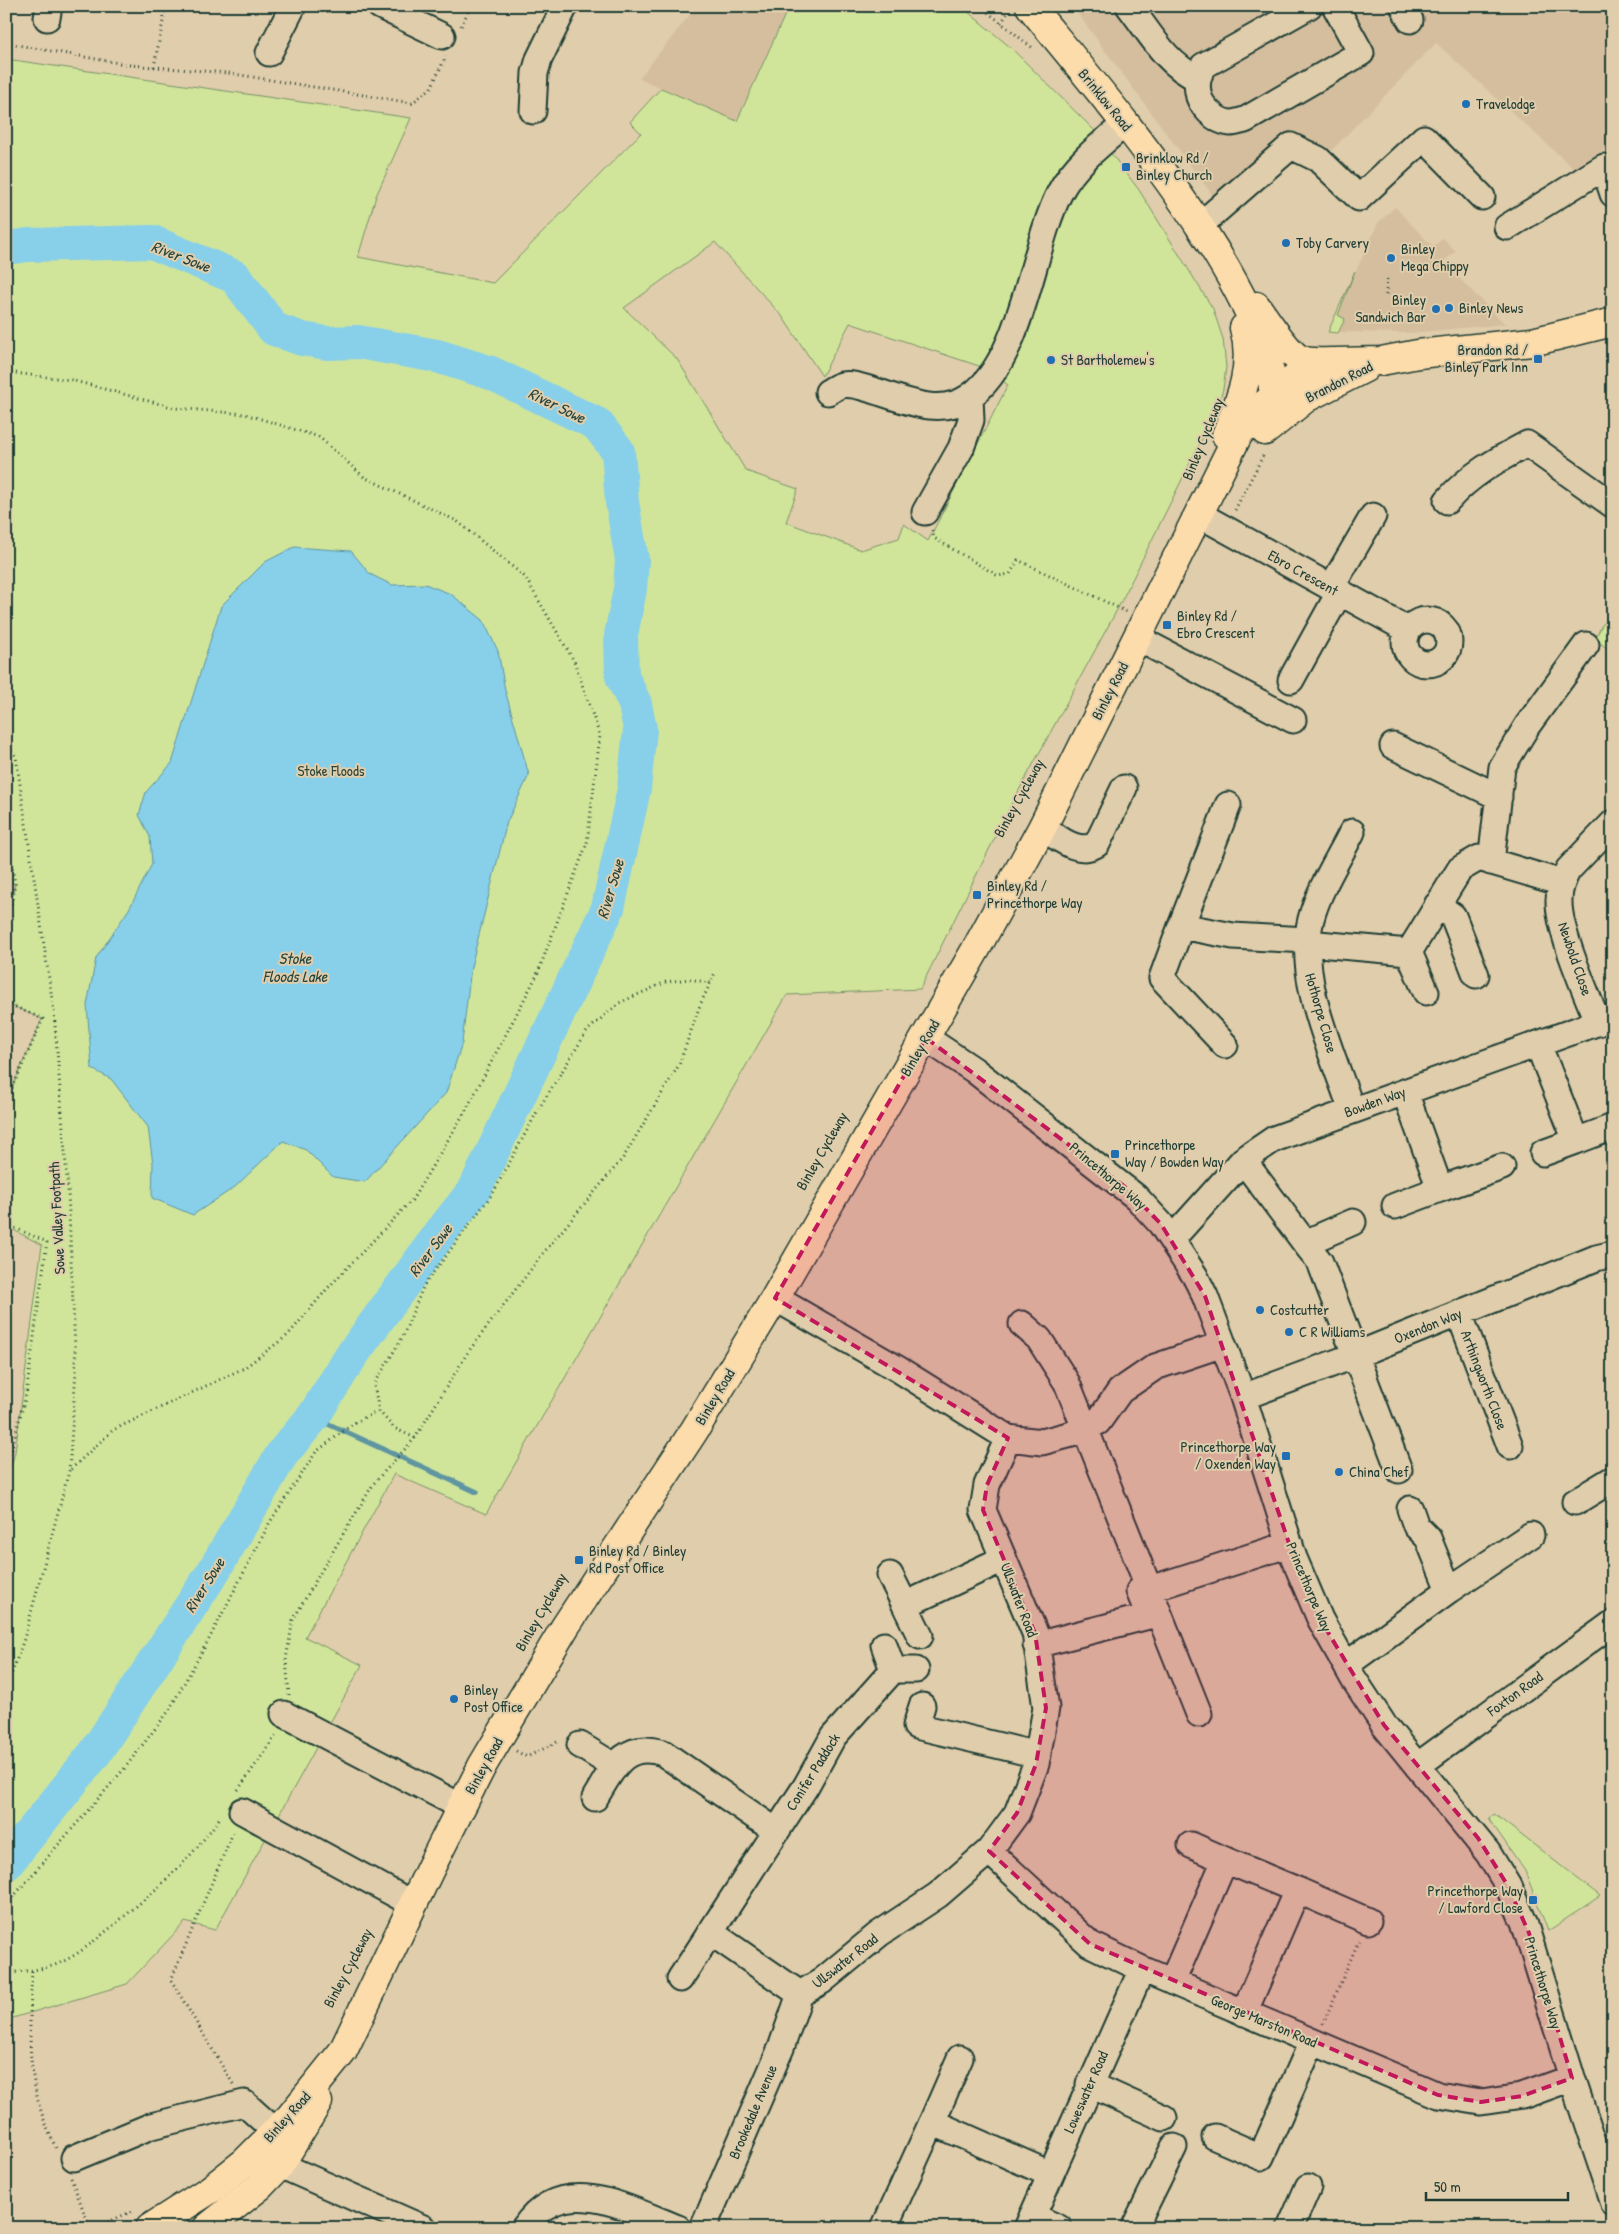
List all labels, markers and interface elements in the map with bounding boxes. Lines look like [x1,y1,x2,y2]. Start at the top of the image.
street label: Brinklow Road [1074,64,1137,135]
place label: Travelodge [1476,93,1535,114]
marker: Travelodge [1460,98,1472,110]
place label: Brinklow Rd / Binley Church [1136,147,1212,185]
marker: Brinklow Rd / Binley Church [1120,161,1132,173]
place label: Toby Carvery [1296,232,1369,253]
water label: River Sowe [149,235,214,277]
marker: Toby Carvery [1280,237,1292,249]
place label: Binley Mega Chippy [1401,238,1469,276]
marker: Binley Mega Chippy [1385,252,1397,264]
place label: Binley Sandwich Bar [1355,289,1426,327]
place label: Binley News [1459,297,1523,318]
marker: Binley News [1443,302,1455,314]
marker: Binley Sandwich Bar [1430,303,1442,315]
place label: Brandon Rd / Binley Park Inn [1445,339,1528,377]
place label: St Bartholemew's [1061,349,1155,370]
marker: Brandon Rd / Binley Park Inn [1532,353,1544,365]
marker: St Bartholemew's [1045,354,1057,366]
street label: Brandon Road [1302,356,1376,407]
water label: River Sowe [525,382,590,429]
street label: Binley Cycleway [1177,395,1229,483]
street label: Ebro Crescent [1264,545,1343,601]
place label: Binley Rd / Ebro Crescent [1177,605,1255,643]
marker: Binley Rd / Ebro Crescent [1161,619,1173,631]
street label: Binley Road [1086,658,1133,723]
street label: Binley Cycleway [988,755,1049,841]
park label: Stoke Floods [297,760,365,781]
water label: River Sowe [591,856,629,921]
place label: Binley Rd / Princethorpe Way [987,875,1083,913]
marker: Binley Rd / Princethorpe Way [971,889,983,901]
street label: Newbold Close [1553,919,1598,998]
water label: Stoke Floods Lake [263,947,328,987]
street label: Hothorpe Close [1300,970,1343,1055]
street label: Binley Road [895,1015,944,1080]
street label: Bowden Way [1341,1081,1409,1122]
street label: Binley Cycleway [791,1108,852,1194]
place label: Princethorpe Way / Bowden Way [1125,1134,1224,1172]
street label: Princethorpe Way [1065,1137,1152,1214]
marker: Princethorpe Way / Bowden Way [1109,1148,1121,1160]
street label: Sowe Valley Footpath [43,1161,70,1275]
water label: River Sowe [403,1219,458,1281]
place label: Costcutter [1270,1299,1329,1320]
street label: Oxendon Way [1391,1302,1465,1349]
marker: Costcutter [1254,1304,1266,1316]
place label: C R Williams [1299,1321,1365,1342]
marker: C R Williams [1283,1326,1295,1338]
street label: Arthingworth Close [1456,1327,1513,1433]
street label: Binley Road [690,1365,740,1429]
place label: Princethorpe Way / Oxenden Way [1180,1436,1276,1474]
marker: Princethorpe Way / Oxenden Way [1280,1450,1292,1462]
place label: China Chef [1349,1461,1409,1482]
marker: China Chef [1333,1466,1345,1478]
street label: Princethorpe Way [1281,1539,1338,1635]
place label: Binley Rd / Binley Rd Post Office [589,1540,686,1578]
water label: River Sowe [179,1553,230,1617]
marker: Binley Rd / Binley Rd Post Office [573,1554,585,1566]
street label: Ullswater Road [996,1560,1043,1640]
street label: Binley Cycleway [510,1569,571,1655]
street label: Foxton Road [1482,1666,1547,1722]
place label: Binley Post Office [464,1679,523,1717]
marker: Binley Post Office [448,1693,460,1705]
street label: Conifer Paddock [780,1729,845,1815]
street label: Binley Road [459,1733,508,1798]
place label: Princethorpe Way / Lawford Close [1427,1880,1523,1918]
marker: Princethorpe Way / Lawford Close [1527,1894,1539,1906]
street label: Binley Cycleway [318,1924,377,2011]
street label: Ullswater Road [807,1928,882,1993]
street label: Princethorpe Way [1519,1934,1567,2032]
street label: George Marston Road [1208,1989,1321,2052]
street label: Loweswater Road [1058,2047,1113,2136]
street label: Brookedale Avenue [723,2061,782,2162]
street label: Binley Road [258,2086,315,2147]
scale bar [1426,2169,1569,2201]
text: 50 m [1434,2176,1461,2197]

